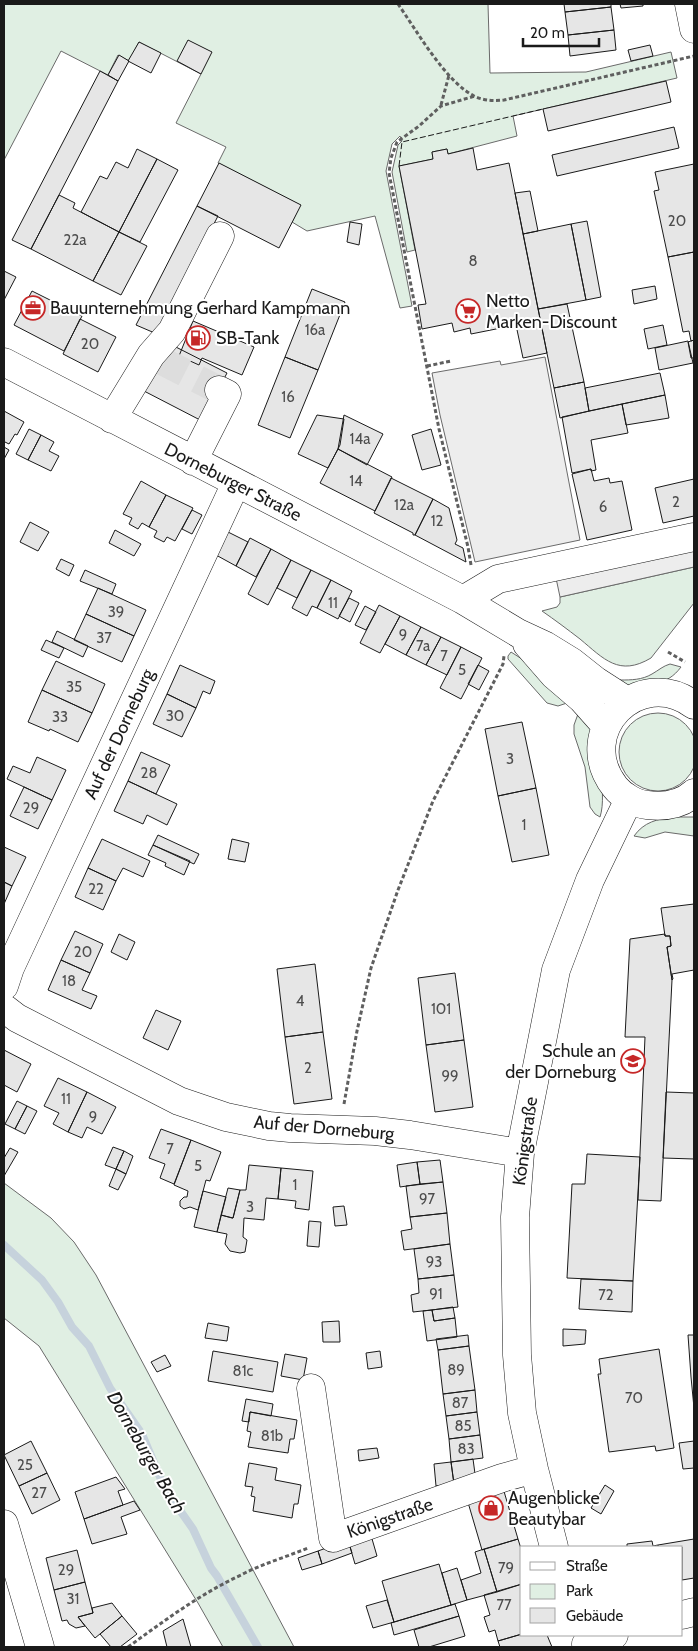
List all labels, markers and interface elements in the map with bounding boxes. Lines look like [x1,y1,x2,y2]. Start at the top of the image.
scale bar [523,15,599,47]
text: 20 m [530,24,565,42]
house number: 20 [668,212,686,230]
house number: 22a [64,231,87,249]
house number: 8 [468,252,478,270]
place label: Netto Marken-Discount [486,290,617,333]
office icon: Bauunternehmung Gerhard Kampmann [20,295,46,321]
place label: Bauunternehmung Gerhard Kampmann [50,297,350,319]
supermarket icon: Netto Marken-Discount [455,298,481,324]
house number: 16a [305,321,326,339]
fuel station icon: SB-Tank [185,325,211,351]
place label: SB-Tank [216,327,280,349]
house number: 20 [81,335,99,353]
house number: 16 [281,388,295,406]
house number: 14a [350,430,371,448]
street label: Dorneburger Straße [161,438,305,526]
house number: 14 [349,472,363,490]
house number: 2 [672,493,680,511]
house number: 12a [394,496,415,514]
house number: 6 [599,498,607,516]
house number: 12 [431,512,444,530]
house number: 11 [328,594,338,612]
house number: 39 [108,603,124,621]
house number: 9 [399,626,407,644]
house number: 37 [96,629,112,647]
house number: 7a [416,637,431,655]
house number: 7 [440,647,448,665]
house number: 5 [458,661,466,679]
street label: Auf der Dorneburg [79,664,159,803]
house number: 35 [66,678,82,696]
house number: 30 [166,707,184,725]
house number: 33 [52,708,68,726]
house number: 3 [506,750,514,768]
house number: 28 [141,764,157,782]
house number: 29 [23,799,39,817]
house number: 1 [522,816,526,834]
house number: 22 [88,880,104,898]
house number: 20 [74,943,92,961]
house number: 18 [62,972,76,990]
house number: 4 [296,992,305,1010]
house number: 101 [431,1000,451,1018]
place label: Schule an der Dorneburg [505,1040,617,1083]
school or university icon: Schule an der Dorneburg [620,1048,646,1074]
house number: 2 [304,1059,312,1077]
house number: 99 [441,1067,459,1085]
house number: 11 [61,1090,71,1108]
street label: Königstraße [508,1095,542,1187]
house number: 9 [89,1108,97,1126]
street label: Auf der Dorneburg [253,1111,396,1145]
house number: 7 [166,1140,174,1158]
house number: 5 [194,1157,202,1175]
house number: 1 [293,1176,297,1194]
house number: 97 [419,1190,435,1208]
house number: 3 [246,1198,254,1216]
house number: 93 [426,1253,442,1271]
house number: 91 [429,1285,443,1303]
house number: 72 [598,1286,614,1304]
house number: 89 [447,1361,465,1379]
house number: 81c [233,1362,254,1380]
water label: Dorneburger Bach [102,1387,191,1518]
house number: 70 [625,1389,643,1407]
house number: 87 [452,1394,469,1412]
house number: 85 [454,1417,472,1435]
house number: 81b [261,1427,283,1445]
house number: 83 [457,1440,475,1458]
house number: 25 [17,1456,33,1474]
house number: 27 [31,1484,47,1502]
place label: Augenblicke Beautybar [508,1487,600,1530]
street label: Königstraße [344,1493,436,1543]
shop icon: Augenblicke Beautybar [478,1495,504,1521]
legend [520,1546,683,1636]
text: Straße [566,1557,608,1575]
house number: 79 [498,1559,514,1577]
house number: 29 [58,1561,74,1579]
text: Park [566,1582,593,1600]
house number: 31 [66,1590,80,1608]
house number: 77 [496,1596,512,1614]
text: Gebäude [566,1607,623,1625]

